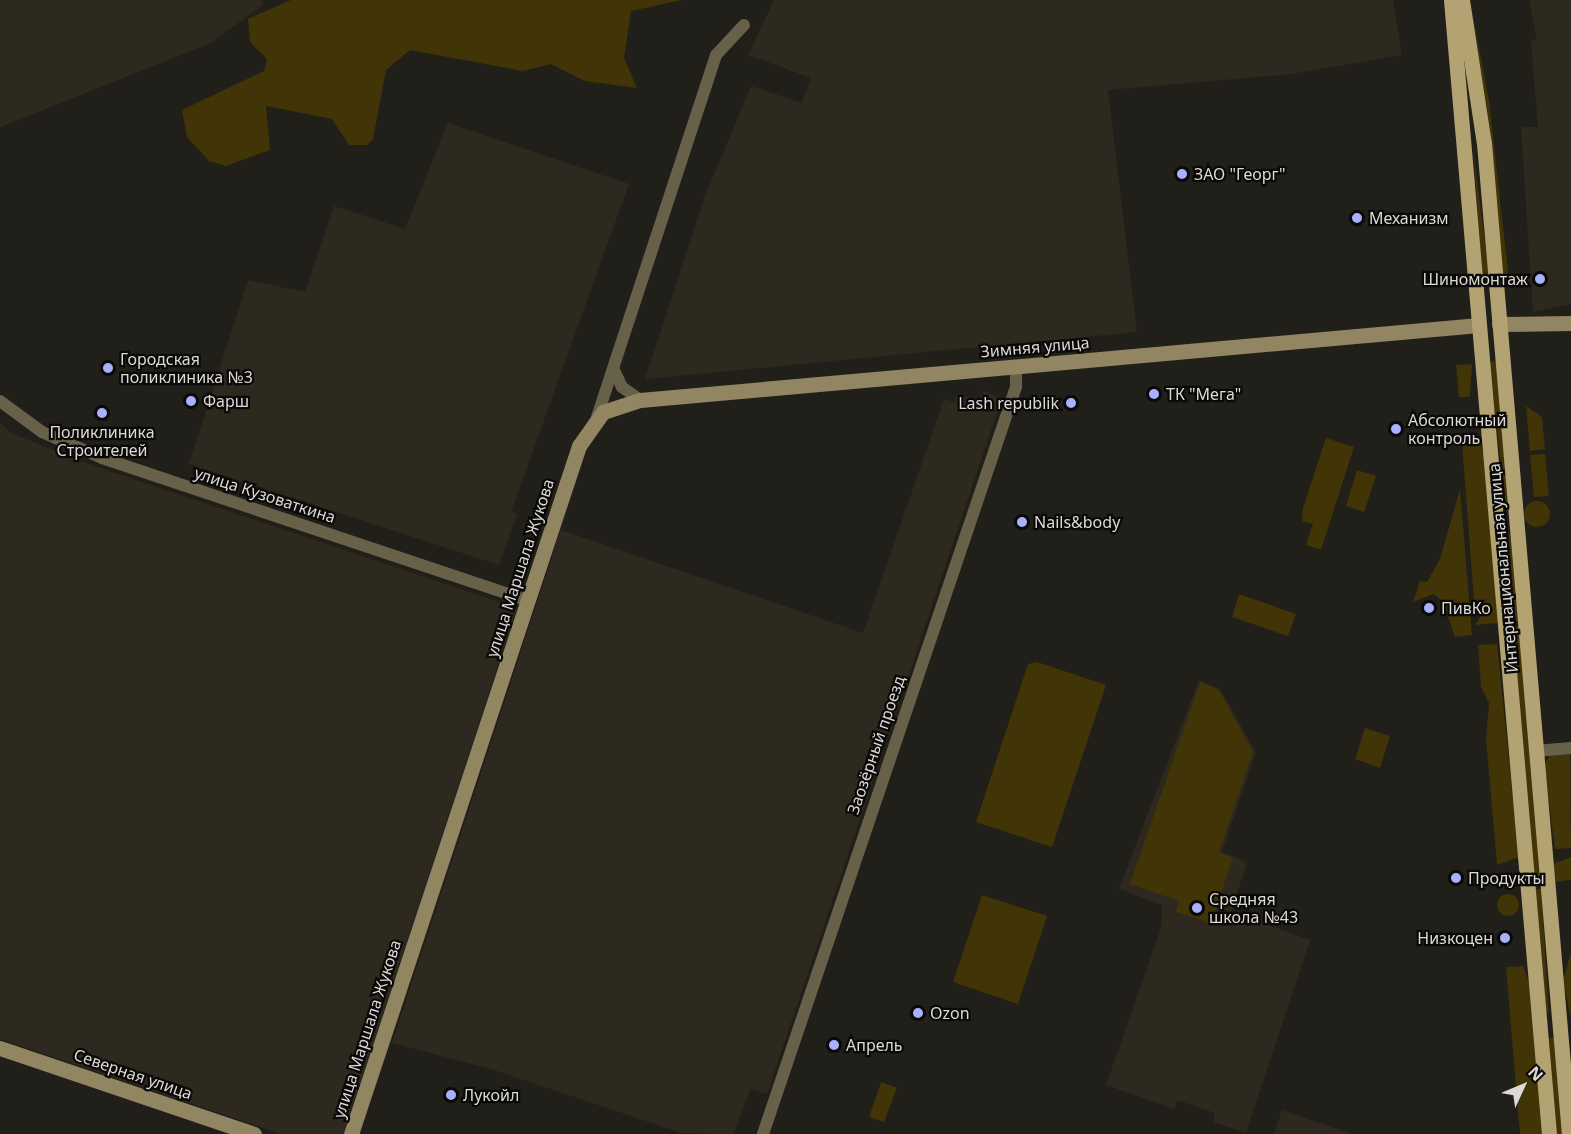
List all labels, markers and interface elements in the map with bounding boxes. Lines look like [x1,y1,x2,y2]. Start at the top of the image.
place label: ЗАО "Георг" [1194,164,1286,184]
marker: ЗАО "Георг" [1175,167,1189,181]
place label: Механизм [1369,208,1449,228]
marker: Механизм [1350,211,1364,225]
place label: Шиномонтаж [1422,269,1528,289]
marker: Шиномонтаж [1533,272,1547,286]
street label: Зимняя улица [980,333,1090,361]
place label: Городская поликлиника №3 [120,349,253,387]
marker: Городская поликлиника №3 [101,361,115,375]
place label: ТК "Мега" [1166,384,1241,404]
marker: ТК "Мега" [1147,387,1161,401]
place label: Фарш [203,391,249,411]
place label: Lash republik [958,393,1059,413]
marker: Фарш [184,394,198,408]
marker: Lash republik [1064,396,1078,410]
marker: Поликлиника Строителей [95,406,109,420]
place label: Абсолютный контроль [1408,410,1506,448]
place label: Поликлиника Строителей [49,422,155,460]
marker: Абсолютный контроль [1389,422,1403,436]
street label: улица Кузоваткина [192,463,338,527]
street label: Интернациональная улица [1484,463,1522,673]
street label: улица Маршала Жукова [482,476,558,660]
place label: Nails&body [1034,512,1120,532]
marker: Nails&body [1015,515,1029,529]
place label: ПивКо [1441,598,1491,618]
marker: ПивКо [1422,601,1436,615]
street label: Заозёрный проезд [843,673,909,817]
place label: Продукты [1468,868,1545,888]
marker: Продукты [1449,871,1463,885]
place label: Средняя школа №43 [1209,889,1298,927]
marker: Средняя школа №43 [1190,901,1204,915]
place label: Низкоцен [1417,928,1493,948]
marker: Низкоцен [1498,931,1512,945]
street label: улица Маршала Жукова [329,937,405,1121]
place label: Ozon [930,1003,970,1023]
marker: Ozon [911,1006,925,1020]
place label: Апрель [846,1035,903,1055]
marker: Апрель [827,1038,841,1052]
street label: Северная улица [71,1045,195,1103]
north arrow [1493,1056,1553,1116]
text: N [1524,1061,1548,1086]
place label: Лукойл [463,1085,519,1105]
marker: Лукойл [444,1088,458,1102]

